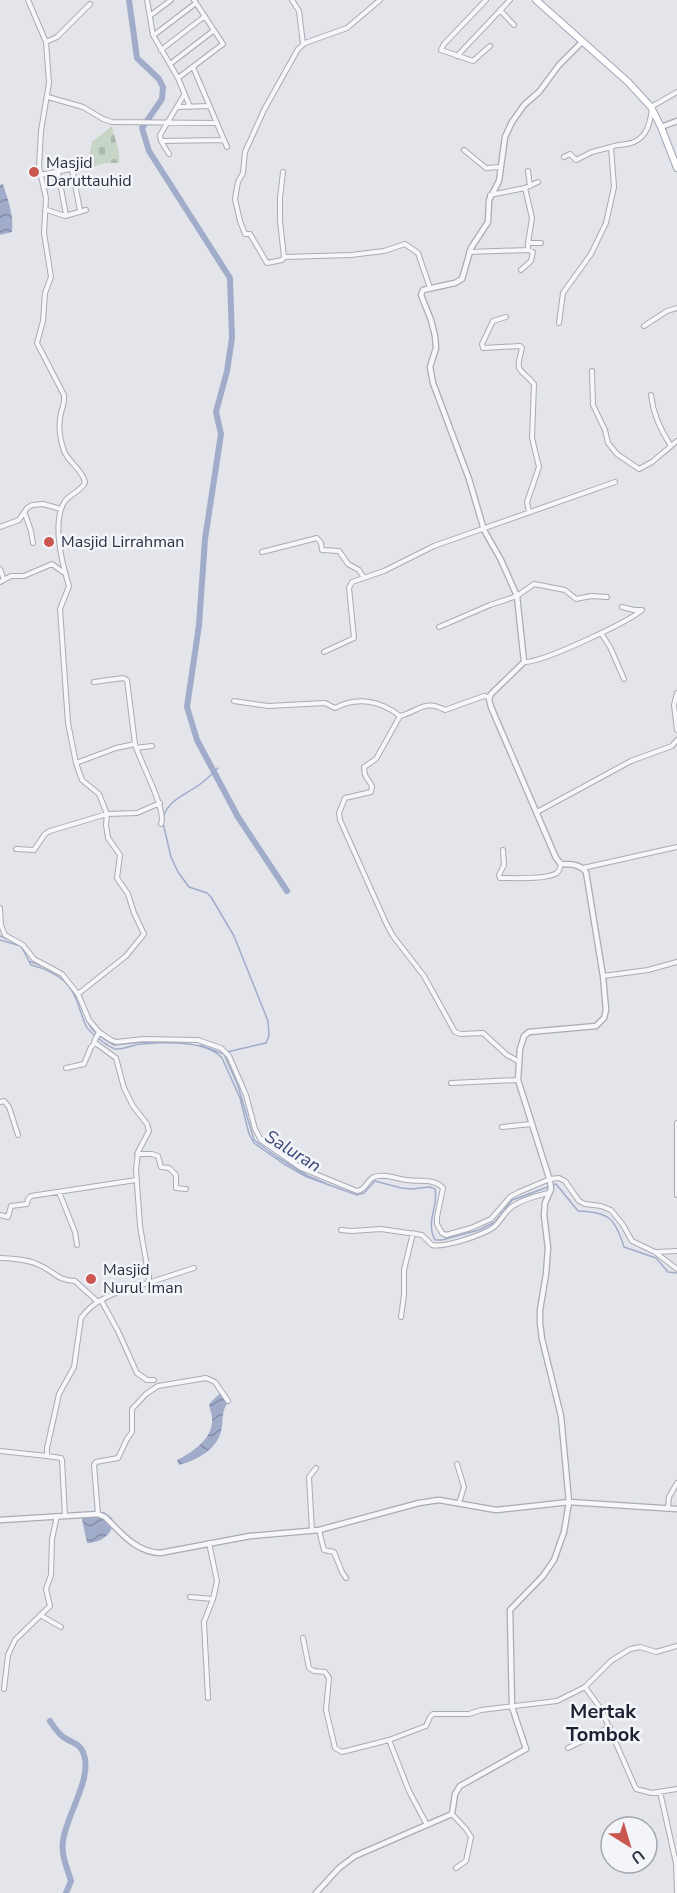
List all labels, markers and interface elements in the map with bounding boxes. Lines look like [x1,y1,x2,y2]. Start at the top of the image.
place label: Masjid Daruttauhid [46,152,132,192]
marker: Masjid Daruttauhid [27,165,41,179]
place label: Masjid Lirrahman [61,531,184,553]
marker: Masjid Lirrahman [42,535,56,549]
water label: Saluran [260,1124,326,1178]
place label: Masjid Nurul Iman [103,1259,183,1299]
marker: Masjid Nurul Iman [84,1272,98,1286]
district label: Mertak Tombok [566,1698,641,1748]
north arrow [599,1815,659,1875]
text: U [626,1844,649,1869]

